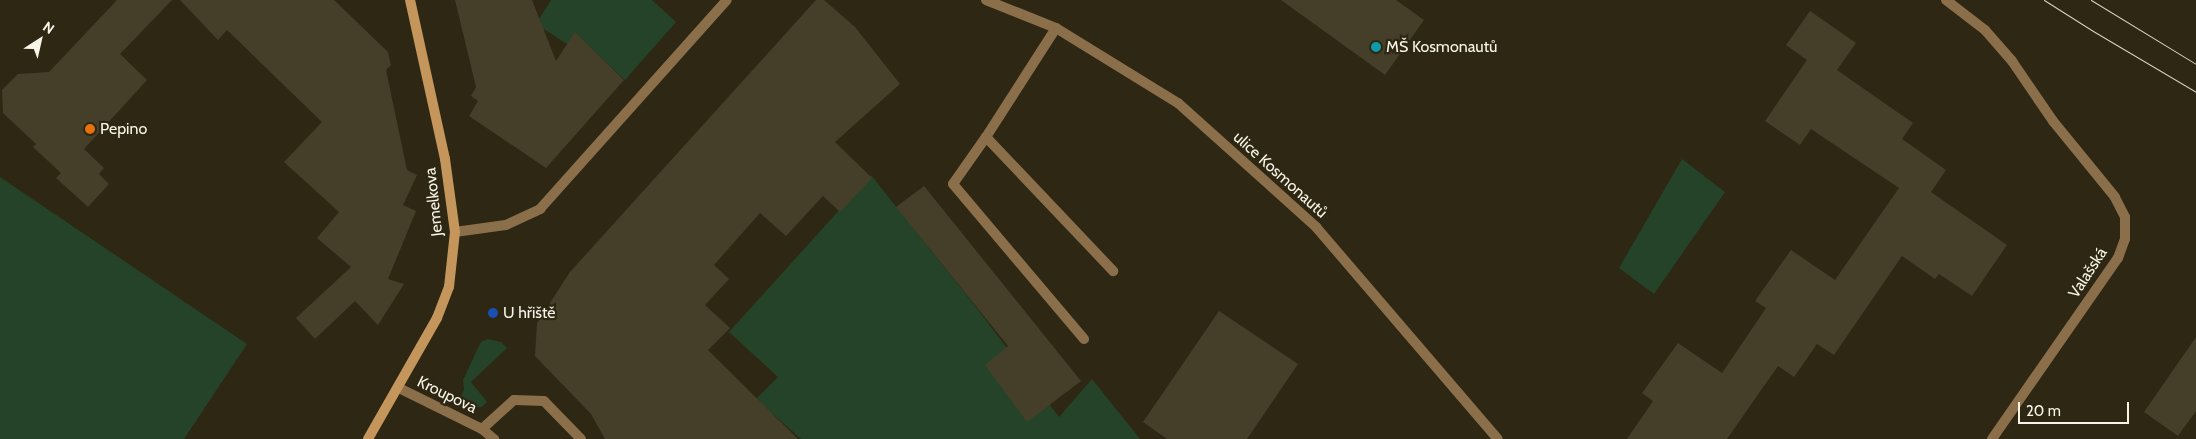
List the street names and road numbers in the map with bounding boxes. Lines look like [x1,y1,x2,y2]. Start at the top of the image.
street label: ulice Kosmonautů [1229,128,1331,222]
street label: Jemelkova [421,167,447,237]
street label: Valašská [2065,244,2111,302]
street label: Kroupova [414,372,480,418]

